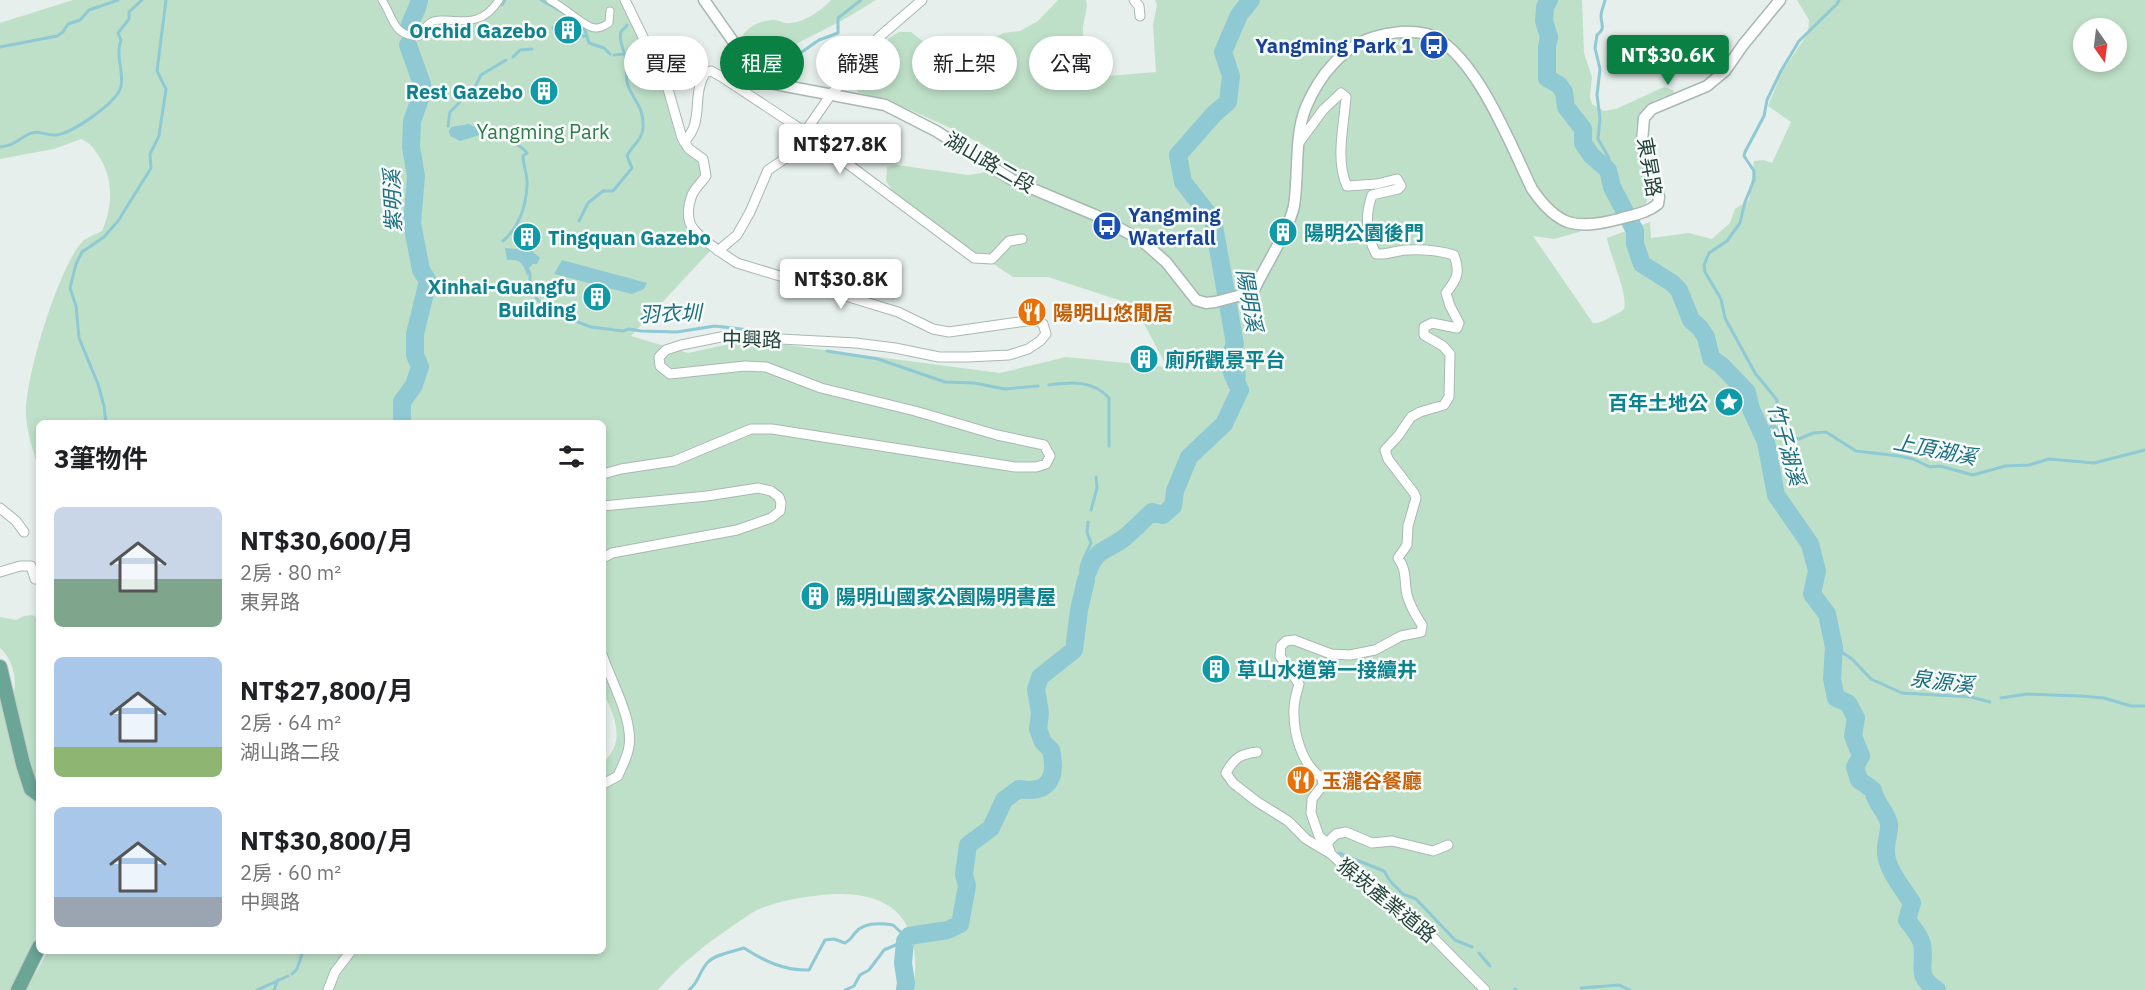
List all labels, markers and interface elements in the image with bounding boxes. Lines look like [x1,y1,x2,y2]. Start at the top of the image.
building icon: Orchid Gazebo [552,14,584,46]
place label: Orchid Gazebo [409,17,547,44]
north arrow [2073,18,2127,72]
map controls [2073,18,2127,72]
bus stop icon: Yangming Park 1 [1418,29,1450,61]
place label: Yangming Park 1 [1255,32,1413,59]
pin: NT$30.6K [1606,35,1730,86]
chip: 買屋 [624,36,708,90]
chip: 租屋 [720,36,804,90]
chip: 篩選 [816,36,900,90]
chip: 新上架 [912,36,1017,90]
chip: 公寓 [1029,36,1113,90]
text: NT$30.6K [1621,41,1715,68]
building icon: Rest Gazebo [528,75,560,107]
place label: Rest Gazebo [406,78,523,105]
park label: Yangming Park [476,118,610,145]
pin: NT$27.8K [778,124,902,175]
street label: 湖山路二段 [940,125,1040,199]
text: NT$27.8K [793,130,887,157]
street label: 東昇路 [1631,135,1669,199]
water label: 紫明溪 [377,166,407,233]
place label: Yangming Waterfall [1128,201,1222,251]
bus stop icon: Yangming Waterfall [1091,210,1123,242]
building icon: 陽明公園後門 [1267,216,1299,248]
place label: 陽明公園後門 [1304,219,1424,246]
building icon: Tingquan Gazebo [511,221,543,253]
place label: Tingquan Gazebo [548,224,711,251]
pin: NT$30.8K [779,259,903,310]
text: NT$30.8K [794,265,888,292]
water label: 陽明溪 [1231,267,1270,336]
place label: Xinhai-Guangfu Building [428,273,577,323]
building icon: Xinhai-Guangfu Building [581,281,613,313]
restaurant icon: 陽明山悠閒居 [1016,296,1048,328]
water label: 羽衣圳 [638,298,705,328]
place label: 陽明山悠閒居 [1053,299,1173,326]
street label: 中興路 [722,325,782,353]
building icon: 廁所觀景平台 [1128,343,1160,375]
place label: 廁所觀景平台 [1165,346,1285,373]
place icon: 百年土地公 [1713,386,1745,418]
place label: 百年土地公 [1608,389,1708,416]
water label: 竹子湖溪 [1762,400,1813,491]
water label: 上頂湖溪 [1891,427,1982,471]
icon: filters [555,440,588,473]
text: 3筆物件 [54,441,148,475]
text: NT$30,600/月 [240,523,414,557]
icon: home [102,531,174,603]
text: 2房 · 80 m² [240,559,341,586]
building icon: 陽明山國家公園陽明書屋 [799,580,831,612]
place label: 陽明山國家公園陽明書屋 [836,583,1056,610]
text: 東昇路 [240,588,300,615]
building icon: 草山水道第一接續井 [1200,653,1232,685]
place label: 草山水道第一接續井 [1237,656,1417,683]
water label: 泉源溪 [1909,663,1978,699]
text: NT$27,800/月 [240,673,414,707]
icon: home [102,681,174,753]
text: 2房 · 64 m² [240,709,341,736]
text: 湖山路二段 [240,738,340,765]
restaurant icon: 玉瀧谷餐廳 [1285,764,1317,796]
place label: 玉瀧谷餐廳 [1322,767,1422,794]
text: NT$30,800/月 [240,823,414,857]
icon: home [102,831,174,903]
street label: 猴崁產業道路 [1332,852,1442,948]
text: 2房 · 60 m² [240,859,341,886]
text: 中興路 [240,888,300,915]

